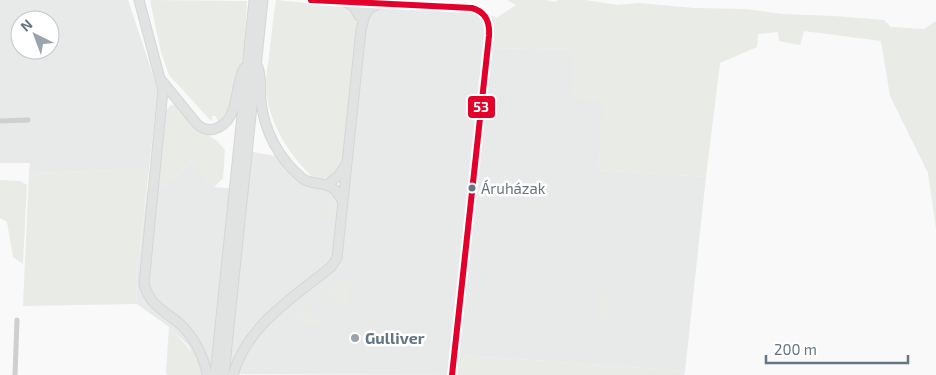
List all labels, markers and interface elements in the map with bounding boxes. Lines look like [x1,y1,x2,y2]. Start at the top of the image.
north arrow [10,10,60,60]
text: N [17,15,35,35]
line badge: 53 [467,95,496,119]
text: 53 [473,98,489,115]
place label: Áruházak [481,179,546,197]
marker: Áruházak [467,183,477,193]
place label: Gulliver [365,328,425,347]
marker: Gulliver [349,332,361,344]
scale bar [766,332,908,364]
text: 200 m [774,340,817,358]

